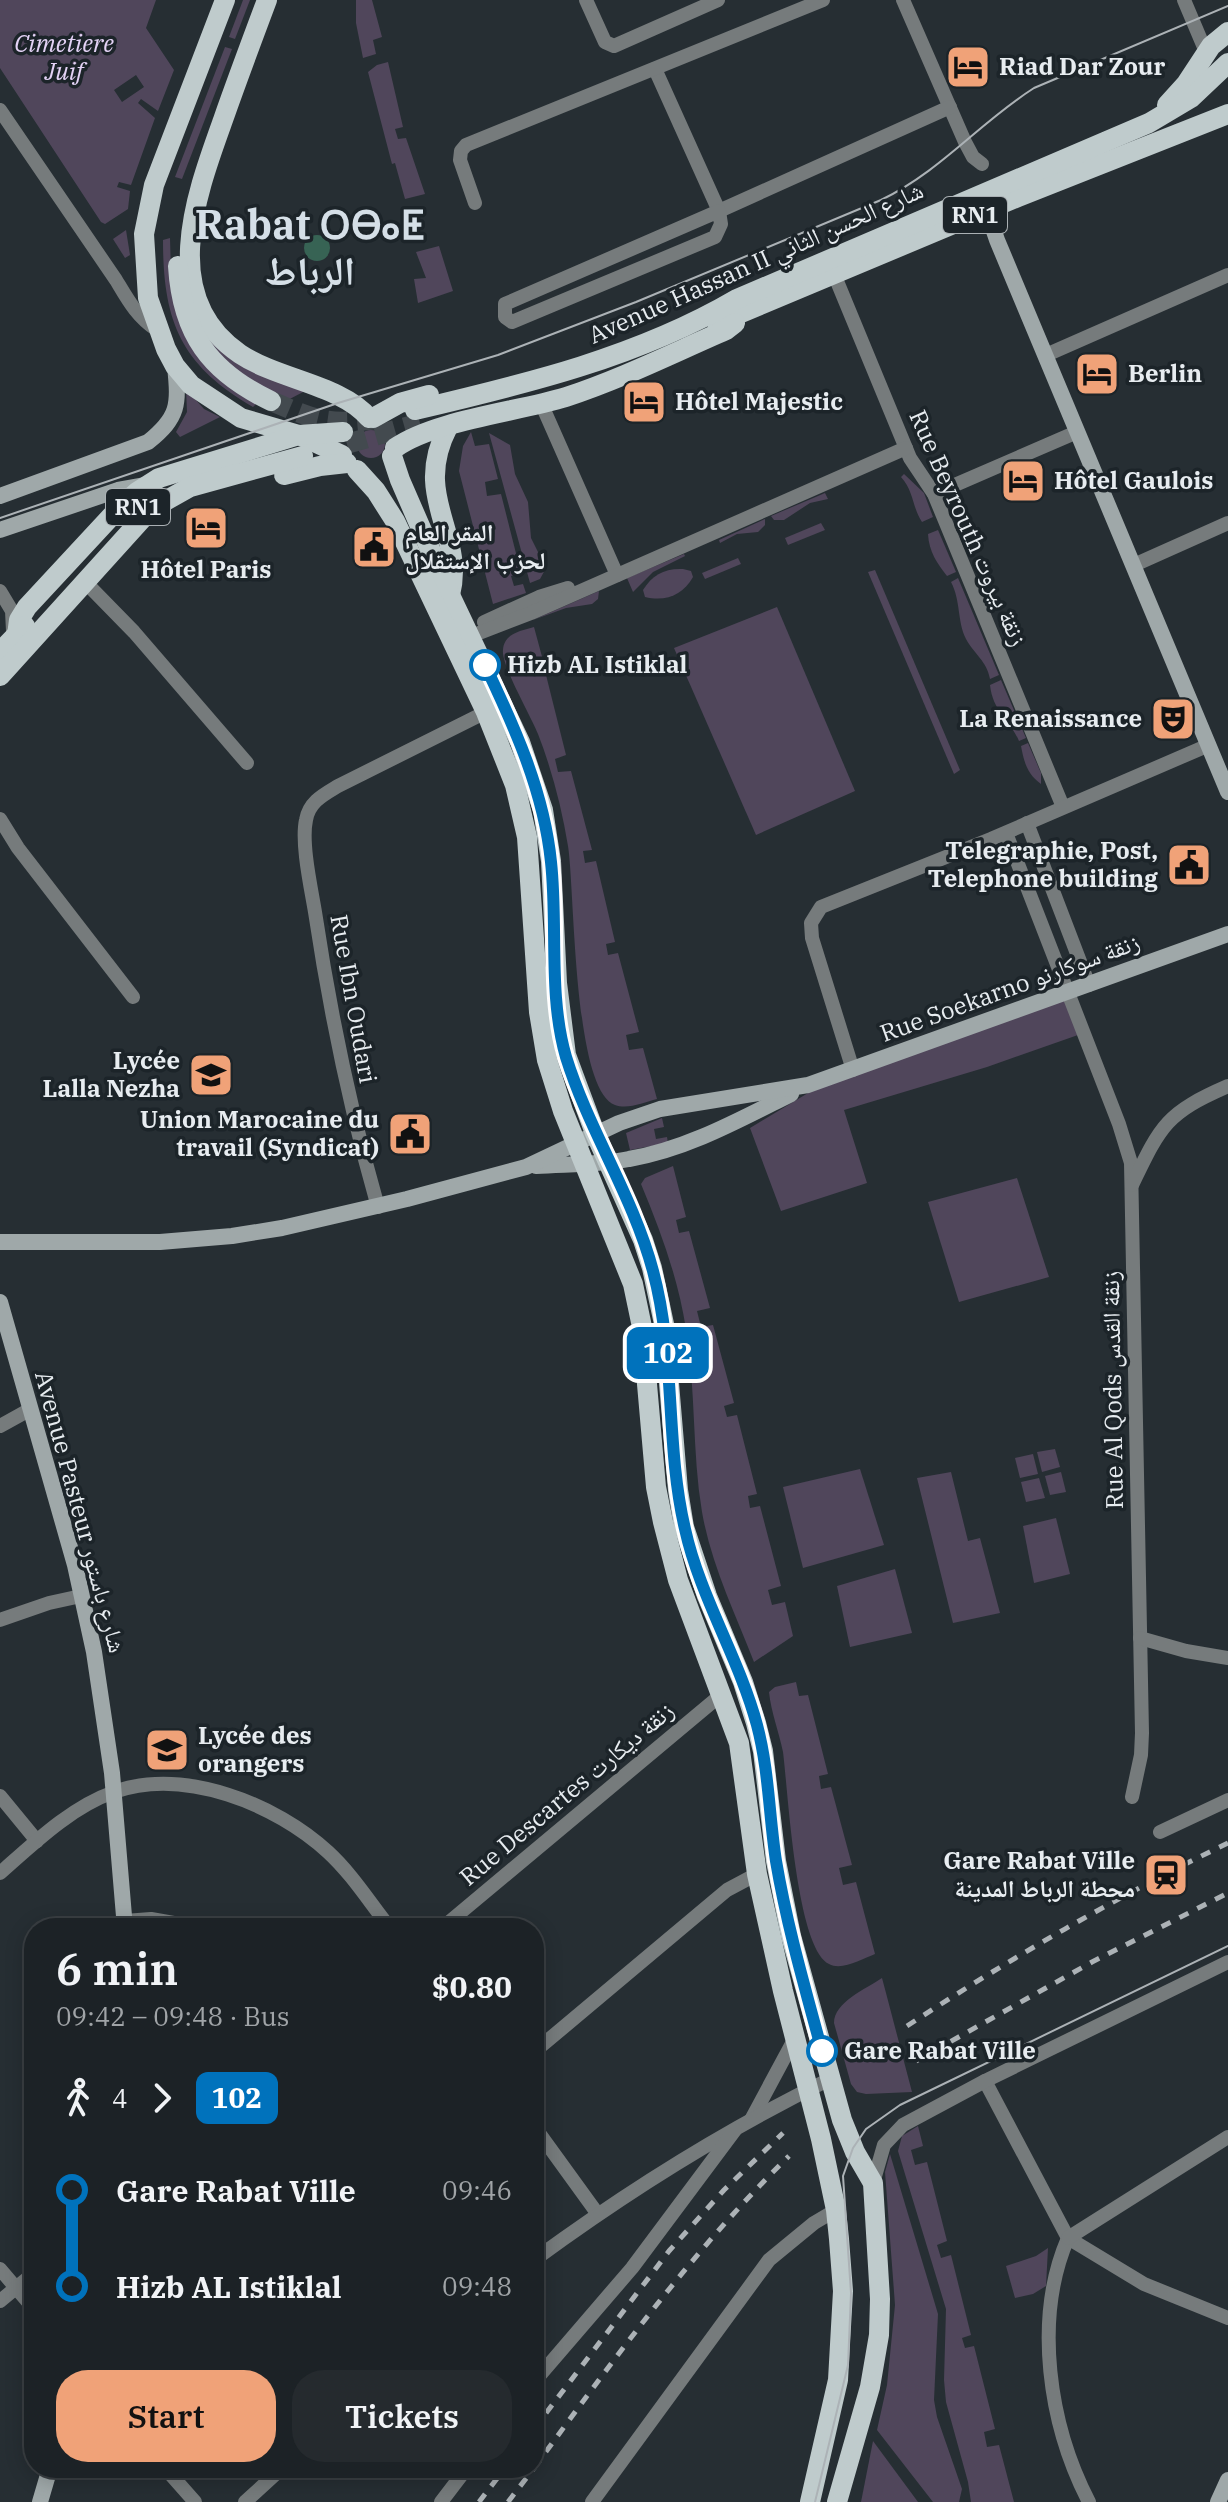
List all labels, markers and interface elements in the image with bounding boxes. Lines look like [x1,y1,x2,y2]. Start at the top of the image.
park label: Cimetiere Juif [14,27,114,87]
hotel icon: Riad Dar Zour [944,43,992,91]
place label: Riad Dar Zour [999,50,1165,82]
street label: Avenue Hassan II شارع الحسن الثاني [583,174,930,354]
road number: RN1 [943,197,1007,233]
district label: Rabat ⵔⴱⴰⵟ الرباط [195,198,425,296]
hotel icon: Berlin [1073,350,1121,398]
place label: Berlin [1128,357,1202,389]
hotel icon: Hôtel Majestic [620,378,668,426]
place label: Hôtel Majestic [675,385,843,417]
street label: Rue Beyrouth زنقة بيروت [902,404,1035,651]
hotel icon: Hôtel Gaulois [999,457,1047,505]
place label: Hôtel Gaulois [1054,464,1213,496]
road number: RN1 [106,489,170,525]
hotel icon: Hôtel Paris [182,504,230,552]
place label: المقر العام لحزب الإستقلال [405,516,545,576]
public building icon: المقر العام لحزب الإستقلال [350,523,398,571]
place label: Hôtel Paris [140,553,272,585]
place label: Hizb AL Istiklal [507,648,688,680]
marker: Hizb AL Istiklal [470,650,500,680]
theatre icon: La Renaissance [1149,695,1197,743]
place label: La Renaissance [959,702,1142,734]
place label: Telegraphie, Post, Telephone building [928,834,1158,894]
public building icon: Telegraphie, Post, Telephone building [1165,841,1213,889]
street label: Rue Ibn Oudari [323,912,385,1086]
street label: Rue Soekarno زنقة سوكارنو [875,925,1144,1049]
place label: Lycée Lalla Nezha [42,1044,180,1104]
school or university icon: Lycée Lalla Nezha [187,1051,235,1099]
place label: Union Marocaine du travail (Syndicat) [140,1103,379,1163]
public building icon: Union Marocaine du travail (Syndicat) [386,1110,434,1158]
street label: Rue Al Qods زنقة القدس [1094,1271,1130,1510]
line badge: 102 [622,1327,714,1379]
text: 102 [643,1334,693,1371]
street label: Avenue Pasteur شارع باستور [28,1367,134,1656]
street label: Rue Descartes زنقة ديكارت [453,1694,680,1892]
place label: Lycée des orangers [198,1719,312,1779]
school or university icon: Lycée des orangers [143,1726,191,1774]
place label: Gare Rabat Ville محطة الرباط المدينة [943,1844,1135,1904]
station icon: Gare Rabat Ville محطة الرباط المدينة [1142,1851,1190,1899]
text: 6 min [56,1940,178,1997]
text: $0.80 [432,1967,512,2006]
text: 09:42 – 09:48 · Bus [56,1999,290,2033]
place label: Gare Rabat Ville [844,2034,1036,2066]
marker: Gare Rabat Ville [807,2036,837,2066]
icon: walk [56,2076,100,2120]
icon: forward [140,2076,184,2120]
text: 102 [212,2079,262,2116]
text: 4 [112,2081,128,2115]
text: Gare Rabat Ville [116,2171,356,2210]
text: 09:46 [442,2173,512,2207]
text: Hizb AL Istiklal [116,2267,342,2306]
text: 09:48 [442,2269,512,2303]
button: Start [56,2370,276,2462]
button: Tickets [292,2370,512,2462]

